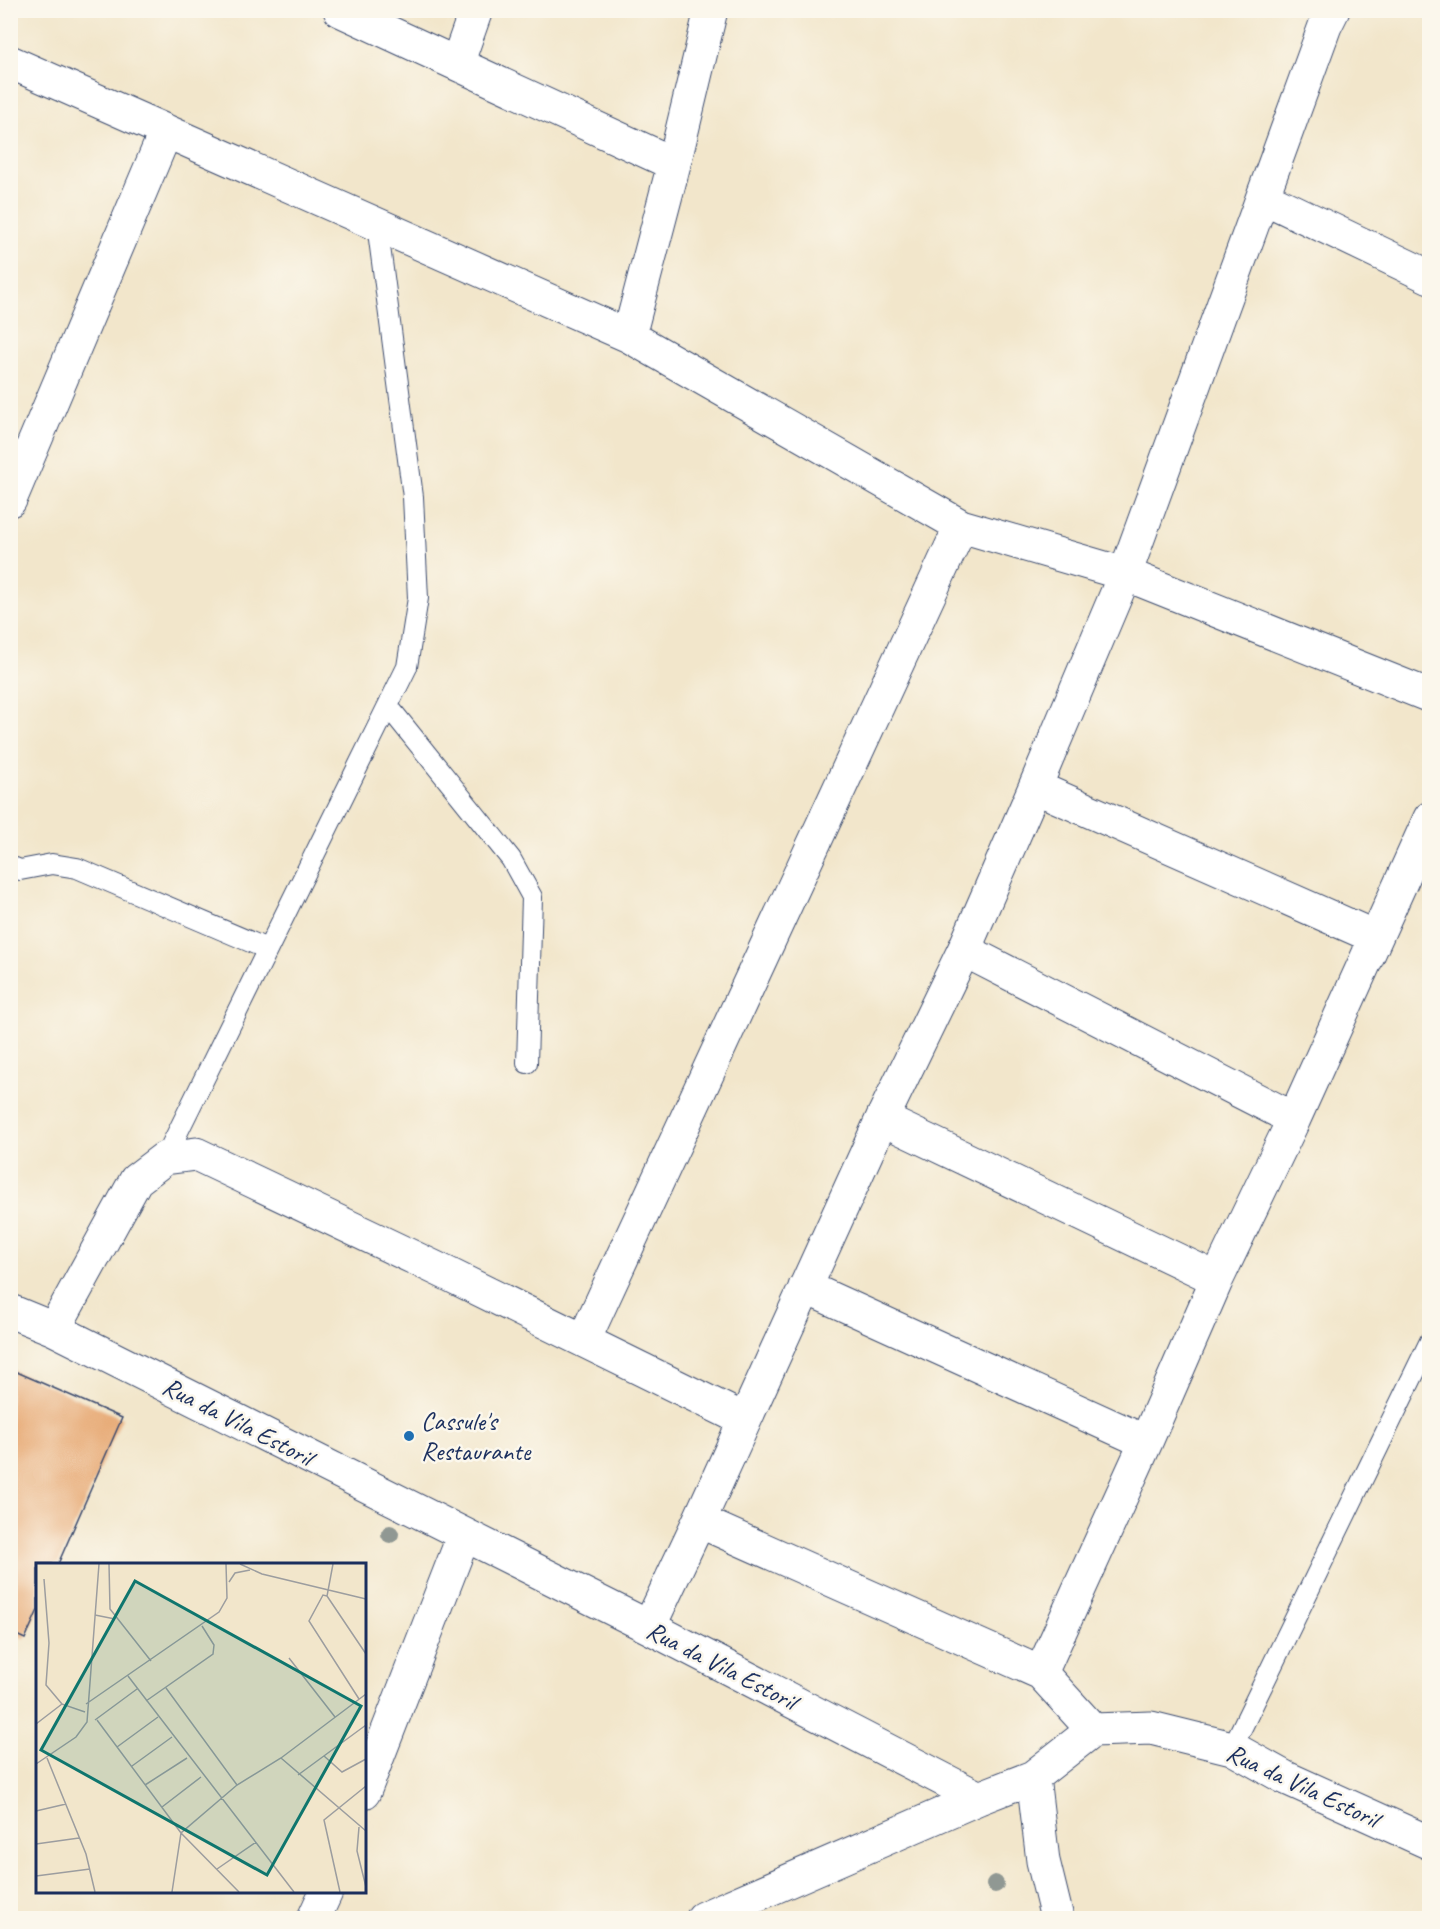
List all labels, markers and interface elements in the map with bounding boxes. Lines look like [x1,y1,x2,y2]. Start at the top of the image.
street label: Rua da Vila Estoril [157,1369,323,1476]
place label: Cassule's Restaurante [421,1405,532,1468]
marker: Cassule's Restaurante [402,1429,416,1443]
inset map [36,1563,366,1893]
street label: Rua da Vila Estoril [641,1613,807,1720]
street label: Rua da Vila Estoril [1221,1736,1388,1837]

